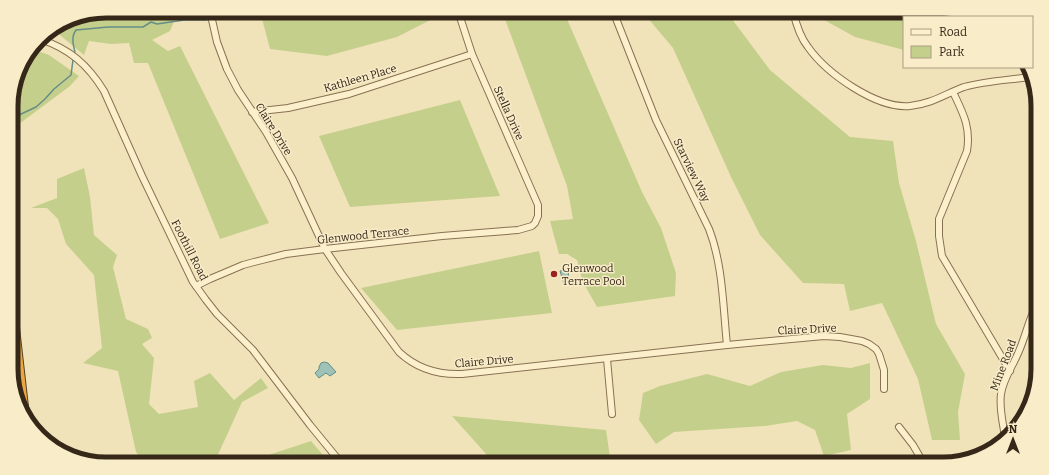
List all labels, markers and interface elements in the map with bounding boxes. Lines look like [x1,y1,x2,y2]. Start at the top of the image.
legend [903,16,1033,68]
text: Road [939,25,967,39]
text: Park [939,45,965,59]
street label: Kathleen Place [322,62,398,95]
street label: Stella Drive [491,84,526,142]
street label: Claire Drive [252,101,295,158]
street label: Starview Way [671,136,713,204]
street label: Foothill Road [169,218,211,283]
street label: Glenwood Terrace [316,224,410,247]
place label: Glenwood Terrace Pool [562,262,625,288]
marker: Glenwood Terrace Pool [549,269,559,279]
street label: Claire Drive [777,321,837,338]
street label: Mine Road [988,337,1019,393]
street label: Claire Drive [454,352,514,371]
north arrow [993,419,1033,459]
text: N [1009,423,1018,436]

